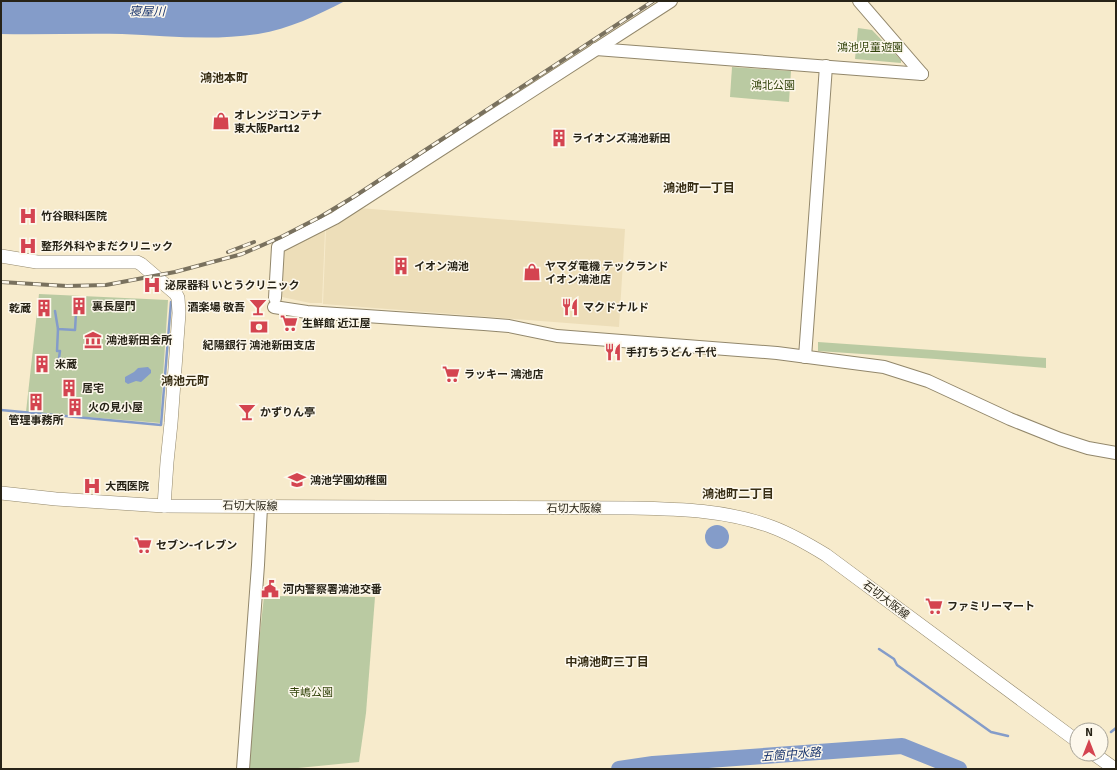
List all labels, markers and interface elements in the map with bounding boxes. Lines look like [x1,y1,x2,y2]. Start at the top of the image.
water label: 寝屋川 [129,4,167,20]
park label: 鴻池児童遊園 [837,41,903,54]
district label: 鴻池本町 [200,71,248,86]
park label: 鴻北公園 [751,79,795,92]
place label: オレンジコンテナ 東大阪Part12 [234,109,322,135]
shop icon: オレンジコンテナ 東大阪Part12 [211,111,231,131]
building icon: ライオンズ鴻池新田 [549,128,569,148]
place label: ライオンズ鴻池新田 [572,132,671,145]
district label: 鴻池町一丁目 [663,181,735,196]
hospital icon: 竹谷眼科医院 [18,206,38,226]
place label: 竹谷眼科医院 [41,210,107,223]
hospital icon: 整形外科やまだクリニック [18,236,38,256]
place label: 整形外科やまだクリニック [41,240,173,253]
building icon: イオン鴻池 [391,256,411,276]
place label: イオン鴻池 [414,260,469,273]
place label: ヤマダ電機 テックランド イオン鴻池店 [545,260,668,286]
shop icon: ヤマダ電機 テックランド イオン鴻池店 [522,262,542,282]
hospital icon: 泌尿器科 いとうクリニック [142,275,162,295]
place label: 泌尿器科 いとうクリニック [165,279,299,292]
building icon: 裏長屋門 [69,296,89,316]
bar icon: 酒楽場 敬吾 [248,297,268,317]
restaurant icon: マクドナルド [560,297,580,317]
building icon: 乾蔵 [34,298,54,318]
place label: 裏長屋門 [92,300,136,313]
place label: 酒楽場 敬吾 [188,301,245,314]
place label: マクドナルド [583,301,649,314]
place label: 乾蔵 [9,302,31,315]
supermarket icon: 生鮮館 近江屋 [279,313,299,333]
bank icon: 紀陽銀行 鴻池新田支店 [249,317,269,337]
place label: 生鮮館 近江屋 [302,317,370,330]
museum icon: 鴻池新田会所 [83,330,103,350]
place label: 鴻池新田会所 [106,334,172,347]
place label: 紀陽銀行 鴻池新田支店 [203,339,315,352]
restaurant icon: 手打ちうどん 千代 [603,342,623,362]
place label: 手打ちうどん 千代 [626,346,716,359]
building icon: 米蔵 [32,354,52,374]
place label: 米蔵 [55,358,77,371]
supermarket icon: ラッキー 鴻池店 [441,364,461,384]
place label: ラッキー 鴻池店 [464,368,543,381]
district label: 鴻池元町 [161,374,209,389]
building icon: 居宅 [59,378,79,398]
place label: 居宅 [82,382,104,395]
building icon: 管理事務所 [26,392,46,412]
building icon: 火の見小屋 [65,397,85,417]
place label: 火の見小屋 [88,401,143,414]
bar icon: かずりん亭 [237,402,257,422]
place label: かずりん亭 [260,406,315,419]
place label: 管理事務所 [9,414,64,427]
school or university icon: 鴻池学園幼稚園 [287,470,307,490]
place label: 鴻池学園幼稚園 [310,474,387,487]
hospital icon: 大西医院 [82,476,102,496]
place label: 大西医院 [105,480,149,493]
district label: 鴻池町二丁目 [702,487,774,502]
street label: 石切大阪線 [222,499,278,513]
street label: 石切大阪線 [547,502,602,515]
supermarket icon: セブン-イレブン [133,535,153,555]
place label: セブン-イレブン [156,539,237,552]
street label: 石切大阪線 [860,578,912,622]
public building icon: 河内警察署鴻池交番 [260,579,280,599]
place label: 河内警察署鴻池交番 [283,583,382,596]
supermarket icon: ファミリーマート [924,596,944,616]
place label: ファミリーマート [947,600,1035,613]
district label: 中鴻池町三丁目 [565,655,649,670]
park label: 寺嶋公園 [289,686,333,699]
north arrow [1069,722,1109,762]
text: N [1085,726,1093,739]
water label: 五箇中水路 [760,745,823,765]

